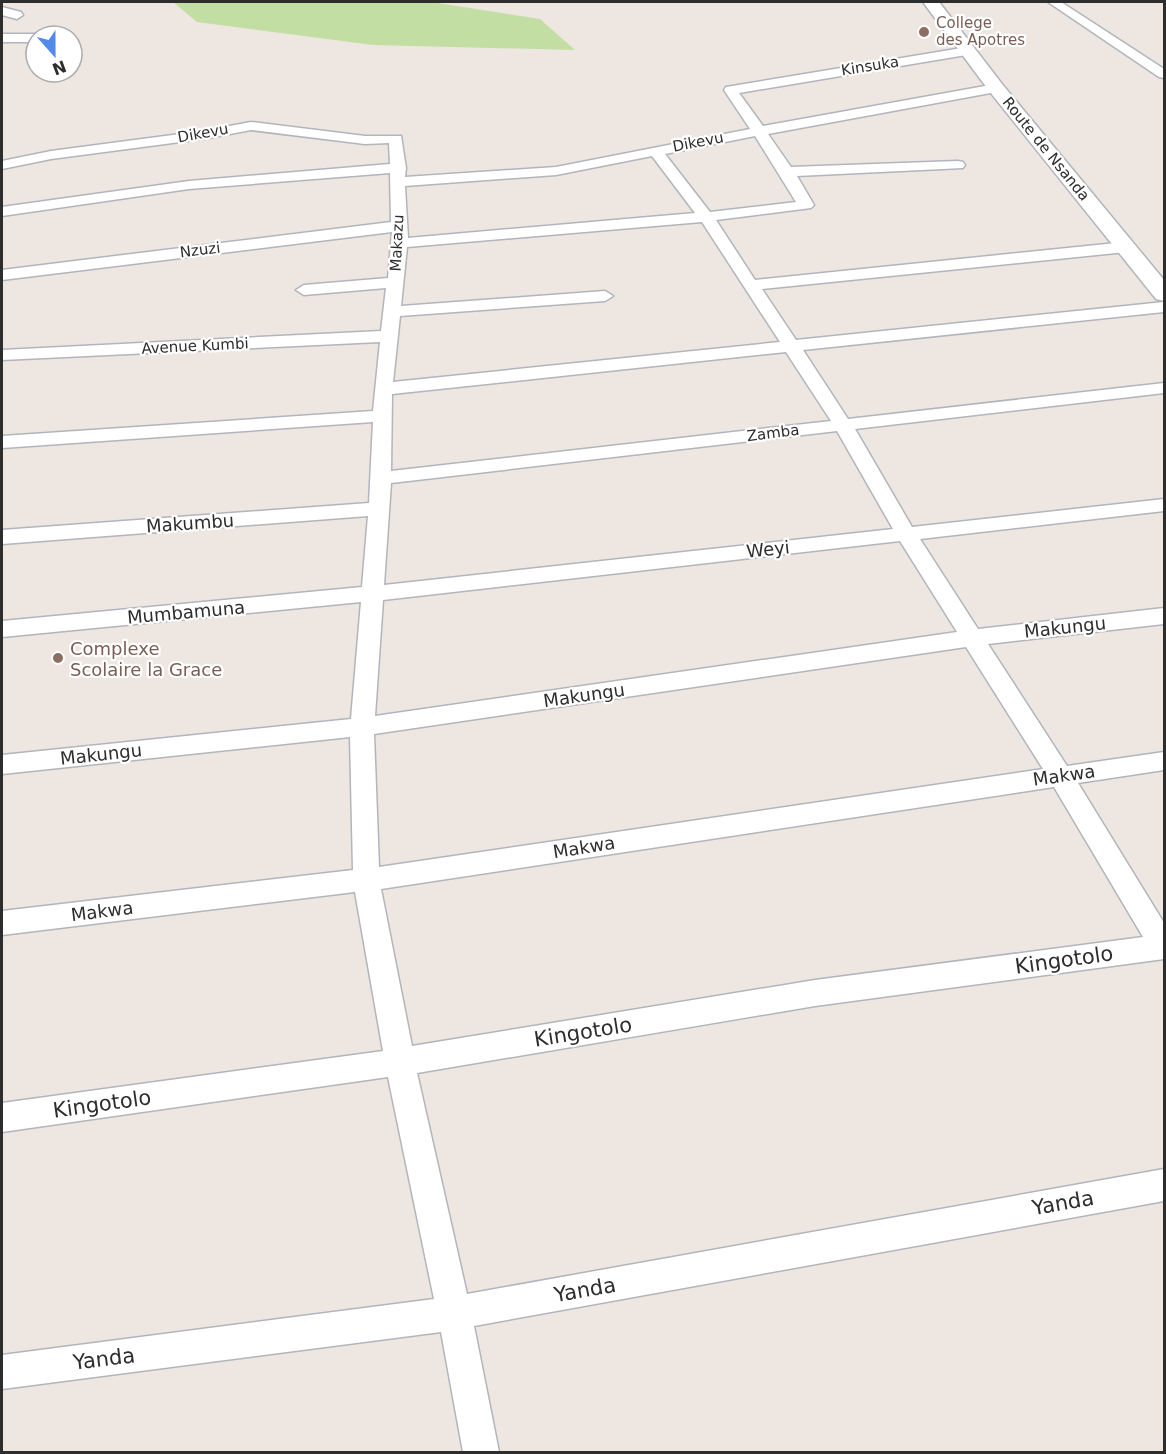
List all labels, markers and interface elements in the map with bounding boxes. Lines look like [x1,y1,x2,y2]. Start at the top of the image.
place label: College des Apotres [936,14,1025,49]
north arrow [24,24,84,84]
marker: College des Apotres [917,25,931,39]
street label: Kinsuka [840,53,900,79]
text: N [50,56,69,79]
street label: Route de Nsanda [999,93,1093,205]
street label: Dikevu [176,120,230,146]
street label: Dikevu [671,128,725,156]
street label: Makazu [387,214,407,272]
street label: Nzuzi [179,239,221,261]
street label: Avenue Kumbi [141,334,249,358]
street label: Zamba [746,421,800,445]
street label: Makumbu [145,509,235,537]
street label: Weyi [745,536,791,562]
street label: Mumbamuna [126,596,246,628]
street label: Makungu [1023,612,1107,642]
place label: Complexe Scolaire la Grace [70,638,222,680]
marker: Complexe Scolaire la Grace [51,651,65,665]
street label: Makungu [542,679,626,711]
street label: Makungu [59,739,143,769]
street label: Makwa [1031,760,1097,790]
street label: Makwa [551,832,617,862]
street label: Makwa [70,897,134,925]
street label: Kingotolo [1013,941,1115,979]
street label: Kingotolo [532,1012,634,1052]
street label: Kingotolo [51,1085,153,1123]
street label: Yanda [1029,1186,1096,1220]
street label: Yanda [551,1273,618,1307]
street label: Yanda [71,1343,136,1375]

